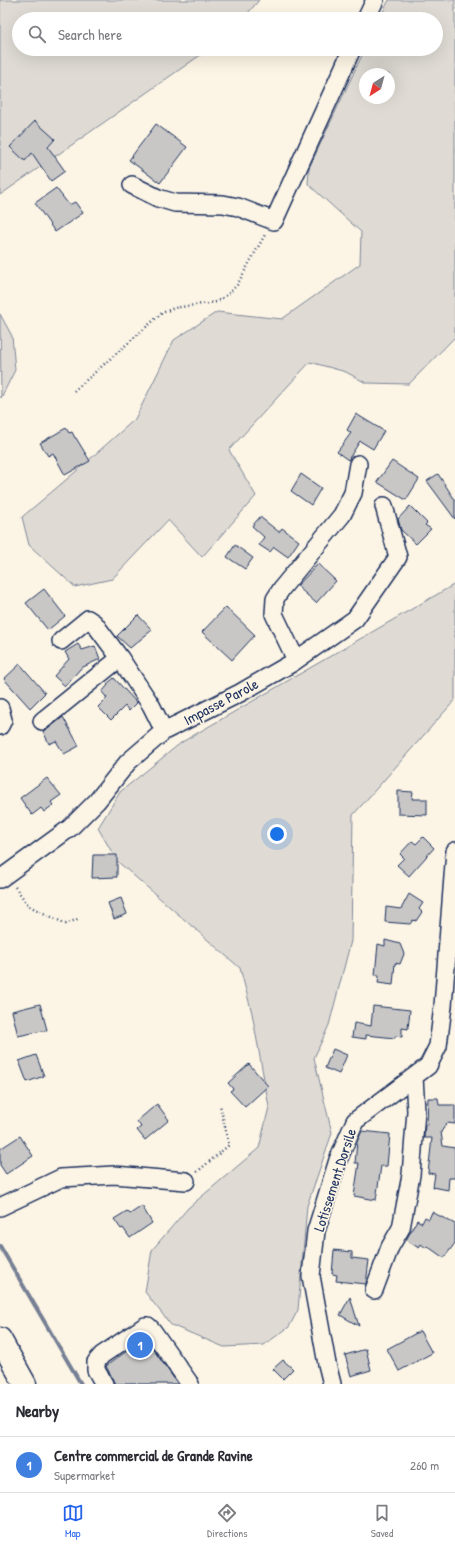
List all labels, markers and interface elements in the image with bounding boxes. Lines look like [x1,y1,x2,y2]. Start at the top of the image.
search box [12,12,443,56]
icon: search [26,23,48,45]
text: Search here [58,24,122,45]
north arrow [359,68,395,104]
street label: Impasse Parole [180,673,262,730]
your location [267,824,287,844]
street label: Lotissement Dorsile [308,1126,361,1234]
pin: 1 [127,1330,153,1360]
text: Nearby [16,1399,59,1422]
text: Centre commercial de Grande Ravine [54,1445,253,1466]
text: 1 [27,1456,31,1474]
text: 260 m [410,1456,439,1474]
text: Supermarket [54,1466,115,1484]
tab: Map [62,1502,84,1540]
tab: Directions [207,1502,248,1540]
tab: Saved [371,1502,393,1540]

